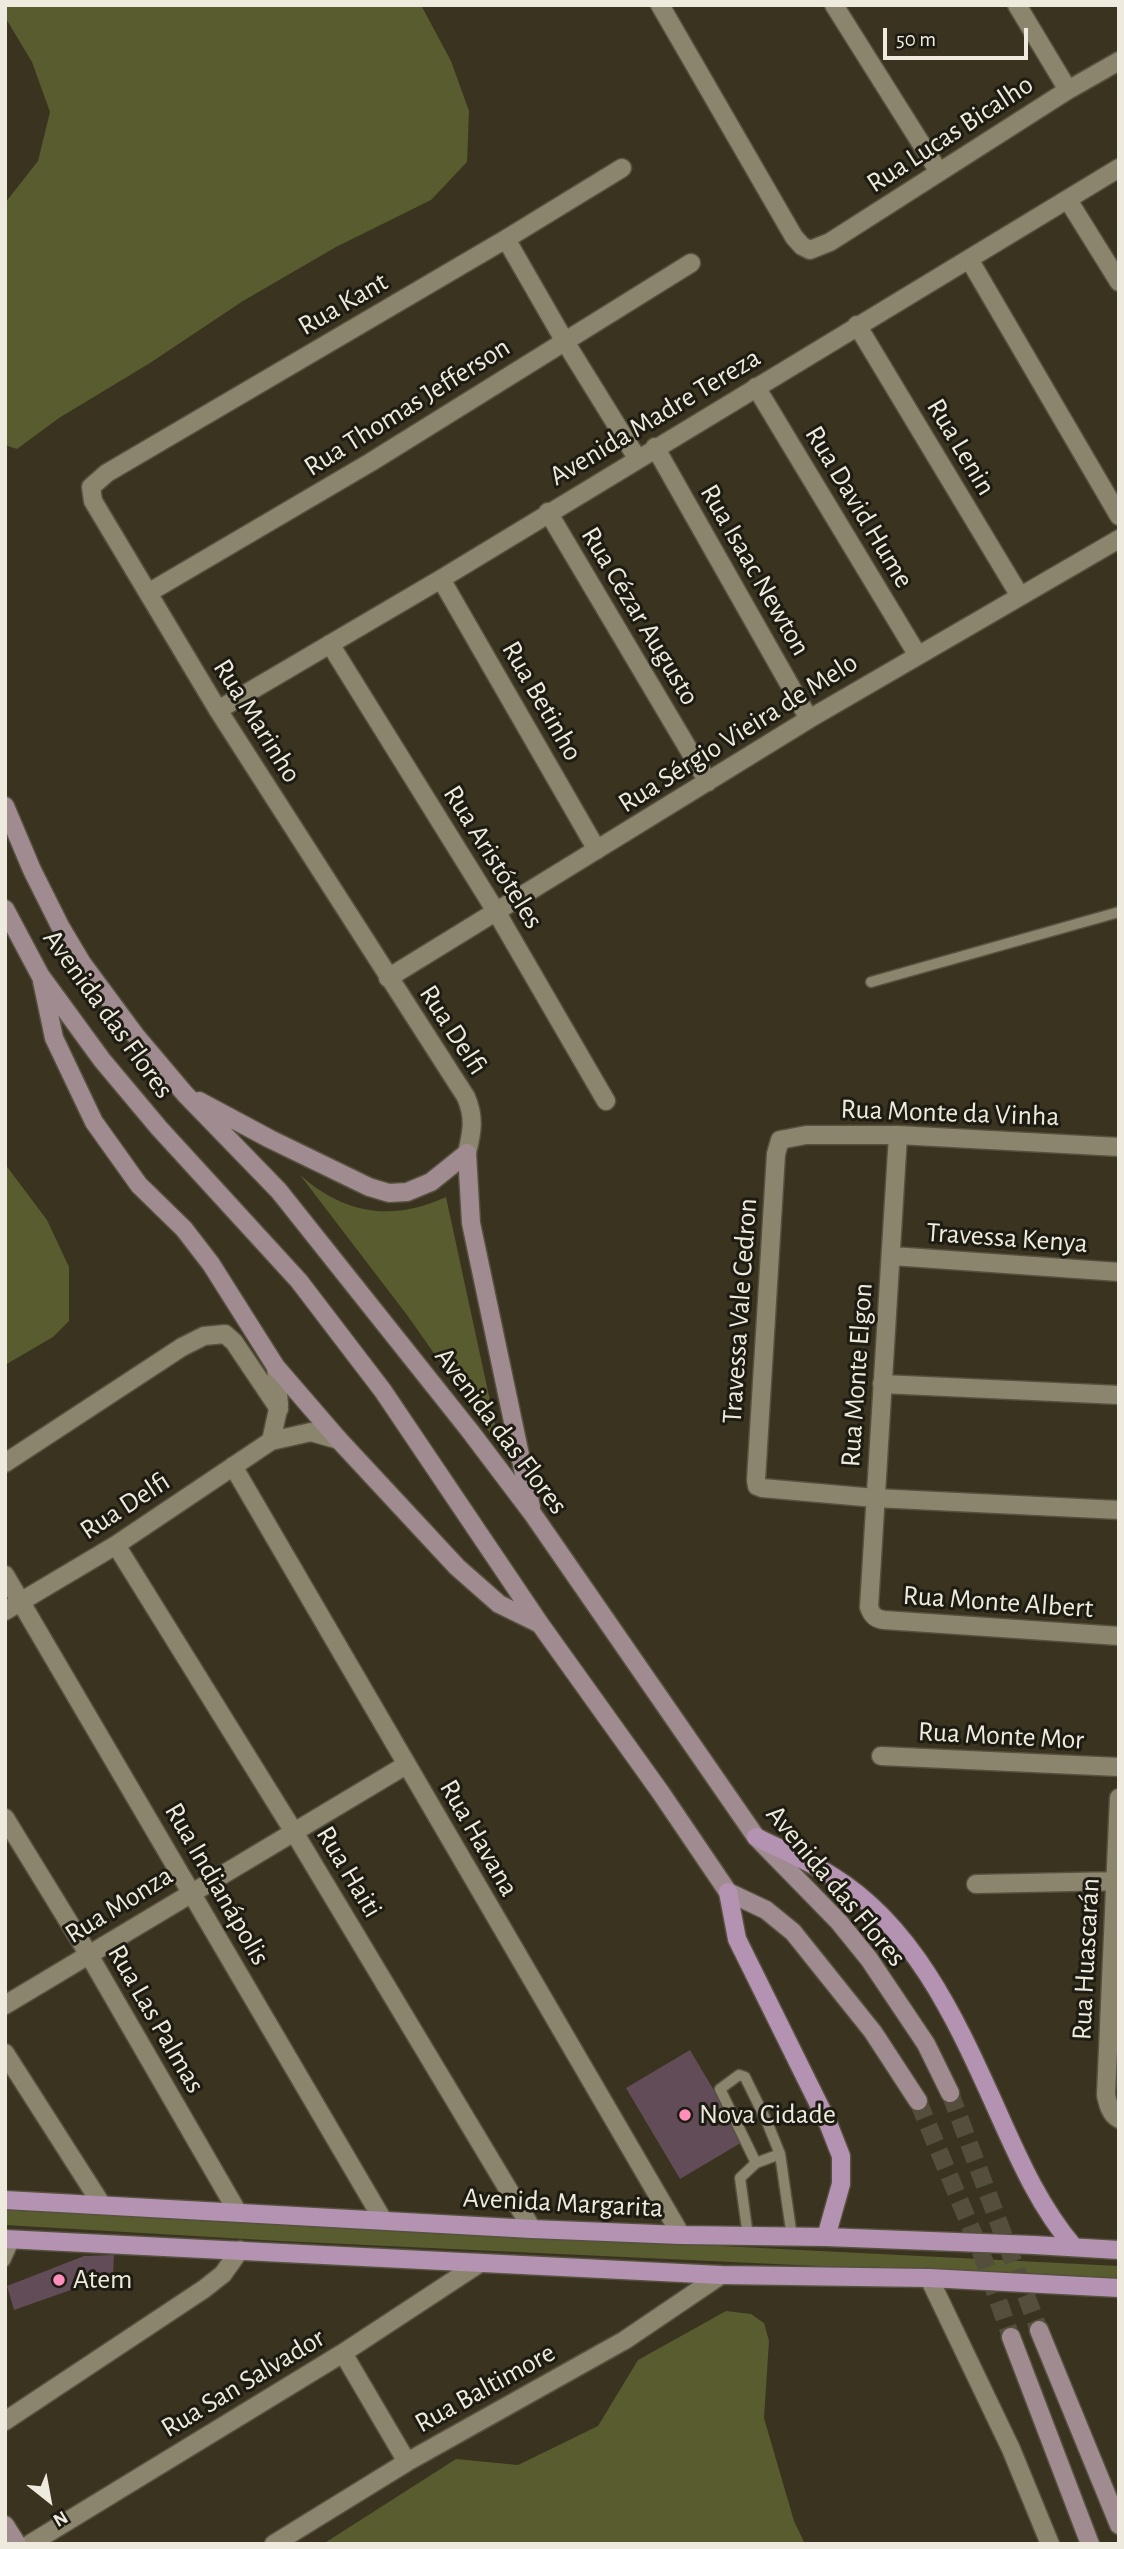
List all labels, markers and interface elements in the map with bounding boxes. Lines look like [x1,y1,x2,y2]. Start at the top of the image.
scale bar [886,14,1031,58]
text: 50 m [896,29,936,50]
street label: Rua Lucas Bicalho [861,68,1039,200]
street label: Rua Kant [292,265,394,343]
street label: Rua Thomas Jefferson [298,330,516,484]
street label: Avenida Madre Tereza [543,341,767,493]
street label: Rua Lenin [919,393,1003,501]
street label: Rua David Hume [797,420,921,594]
street label: Rua Isaac Newton [692,478,818,662]
street label: Rua Cézar Augusto [574,521,706,711]
street label: Rua Betinho [494,635,590,767]
street label: Rua Sérgio Vieira de Melo [612,646,864,820]
street label: Rua Marinho [206,653,308,789]
street label: Rua Aristóteles [436,779,550,935]
street label: Avenida das Flores [35,923,181,1105]
street label: Rua Delfi [412,979,494,1081]
street label: Rua Monte da Vinha [840,1092,1060,1134]
street label: Travessa Vale Cedron [715,1197,765,1425]
street label: Travessa Kenya [925,1216,1089,1260]
street label: Rua Monte Elgon [834,1282,880,1468]
street label: Avenida das Flores [427,1341,575,1521]
street label: Rua Delfi [74,1465,176,1547]
street label: Rua Monte Albert [902,1579,1094,1625]
street label: Rua Monte Mor [917,1715,1085,1757]
street label: Rua Havana [432,1774,526,1902]
street label: Rua Indianápolis [157,1797,277,1971]
street label: Avenida das Flores [759,1798,913,1974]
street label: Rua Haiti [309,1820,389,1924]
street label: Rua Monza [59,1859,179,1951]
street label: Rua Huascarán [1065,1877,1107,2041]
street label: Rua Las Palmas [100,1939,212,2099]
place label: Nova Cidade [699,2098,836,2132]
marker: Nova Cidade [677,2107,693,2123]
street label: Avenida Margarita [462,2181,664,2225]
place label: Atem [73,2263,132,2297]
marker: Atem [51,2272,67,2288]
street label: Rua San Salvador [155,2321,331,2445]
street label: Rua Baltimore [409,2336,561,2440]
north arrow [14,2465,84,2535]
text: N [50,2507,71,2530]

